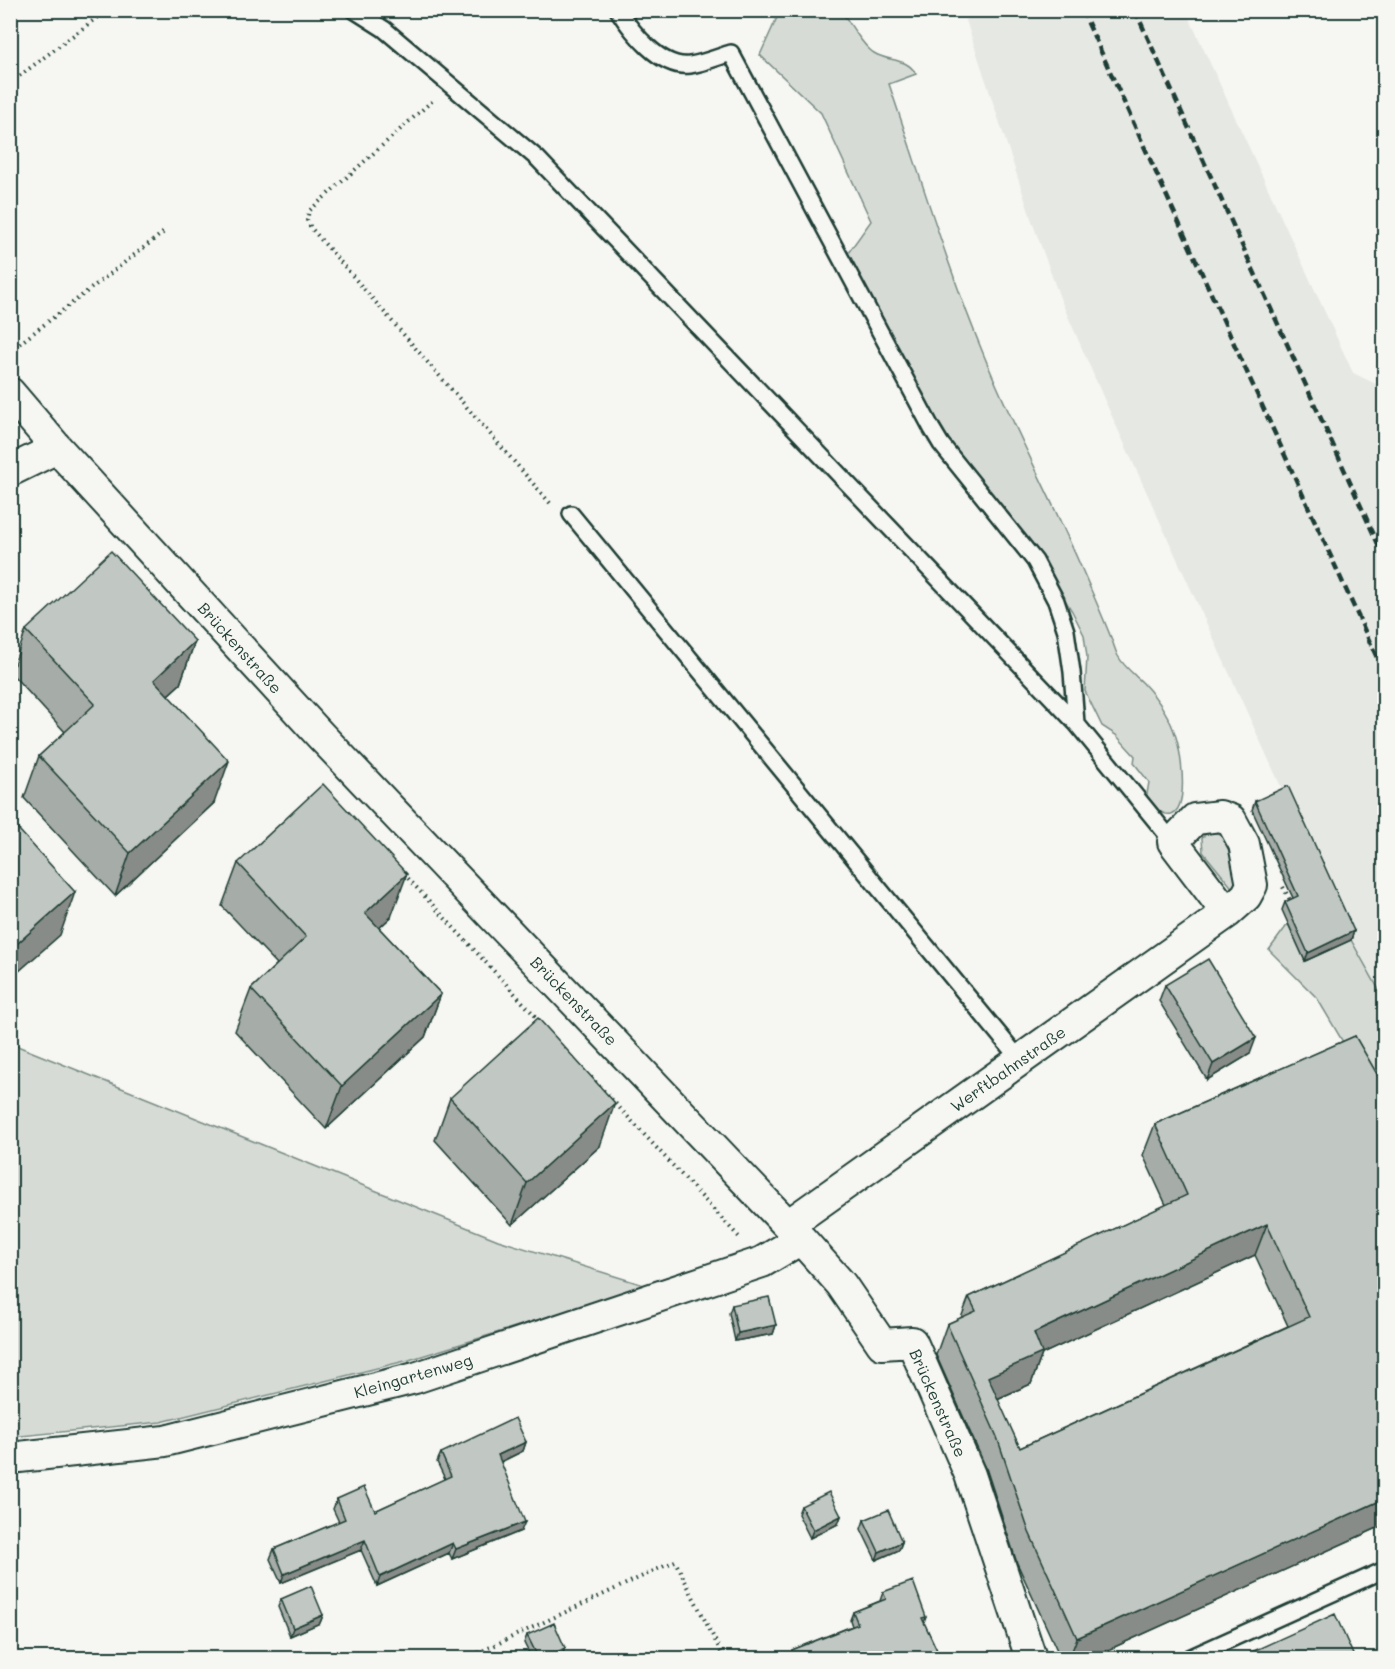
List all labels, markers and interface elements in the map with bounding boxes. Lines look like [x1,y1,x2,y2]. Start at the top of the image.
street label: Brückenstraße [194,597,287,698]
street label: Brückenstraße [526,952,622,1050]
street label: Werftbahnstraße [946,1021,1070,1116]
street label: Brückenstraße [905,1345,972,1460]
street label: Kleingartenweg [351,1349,474,1402]

